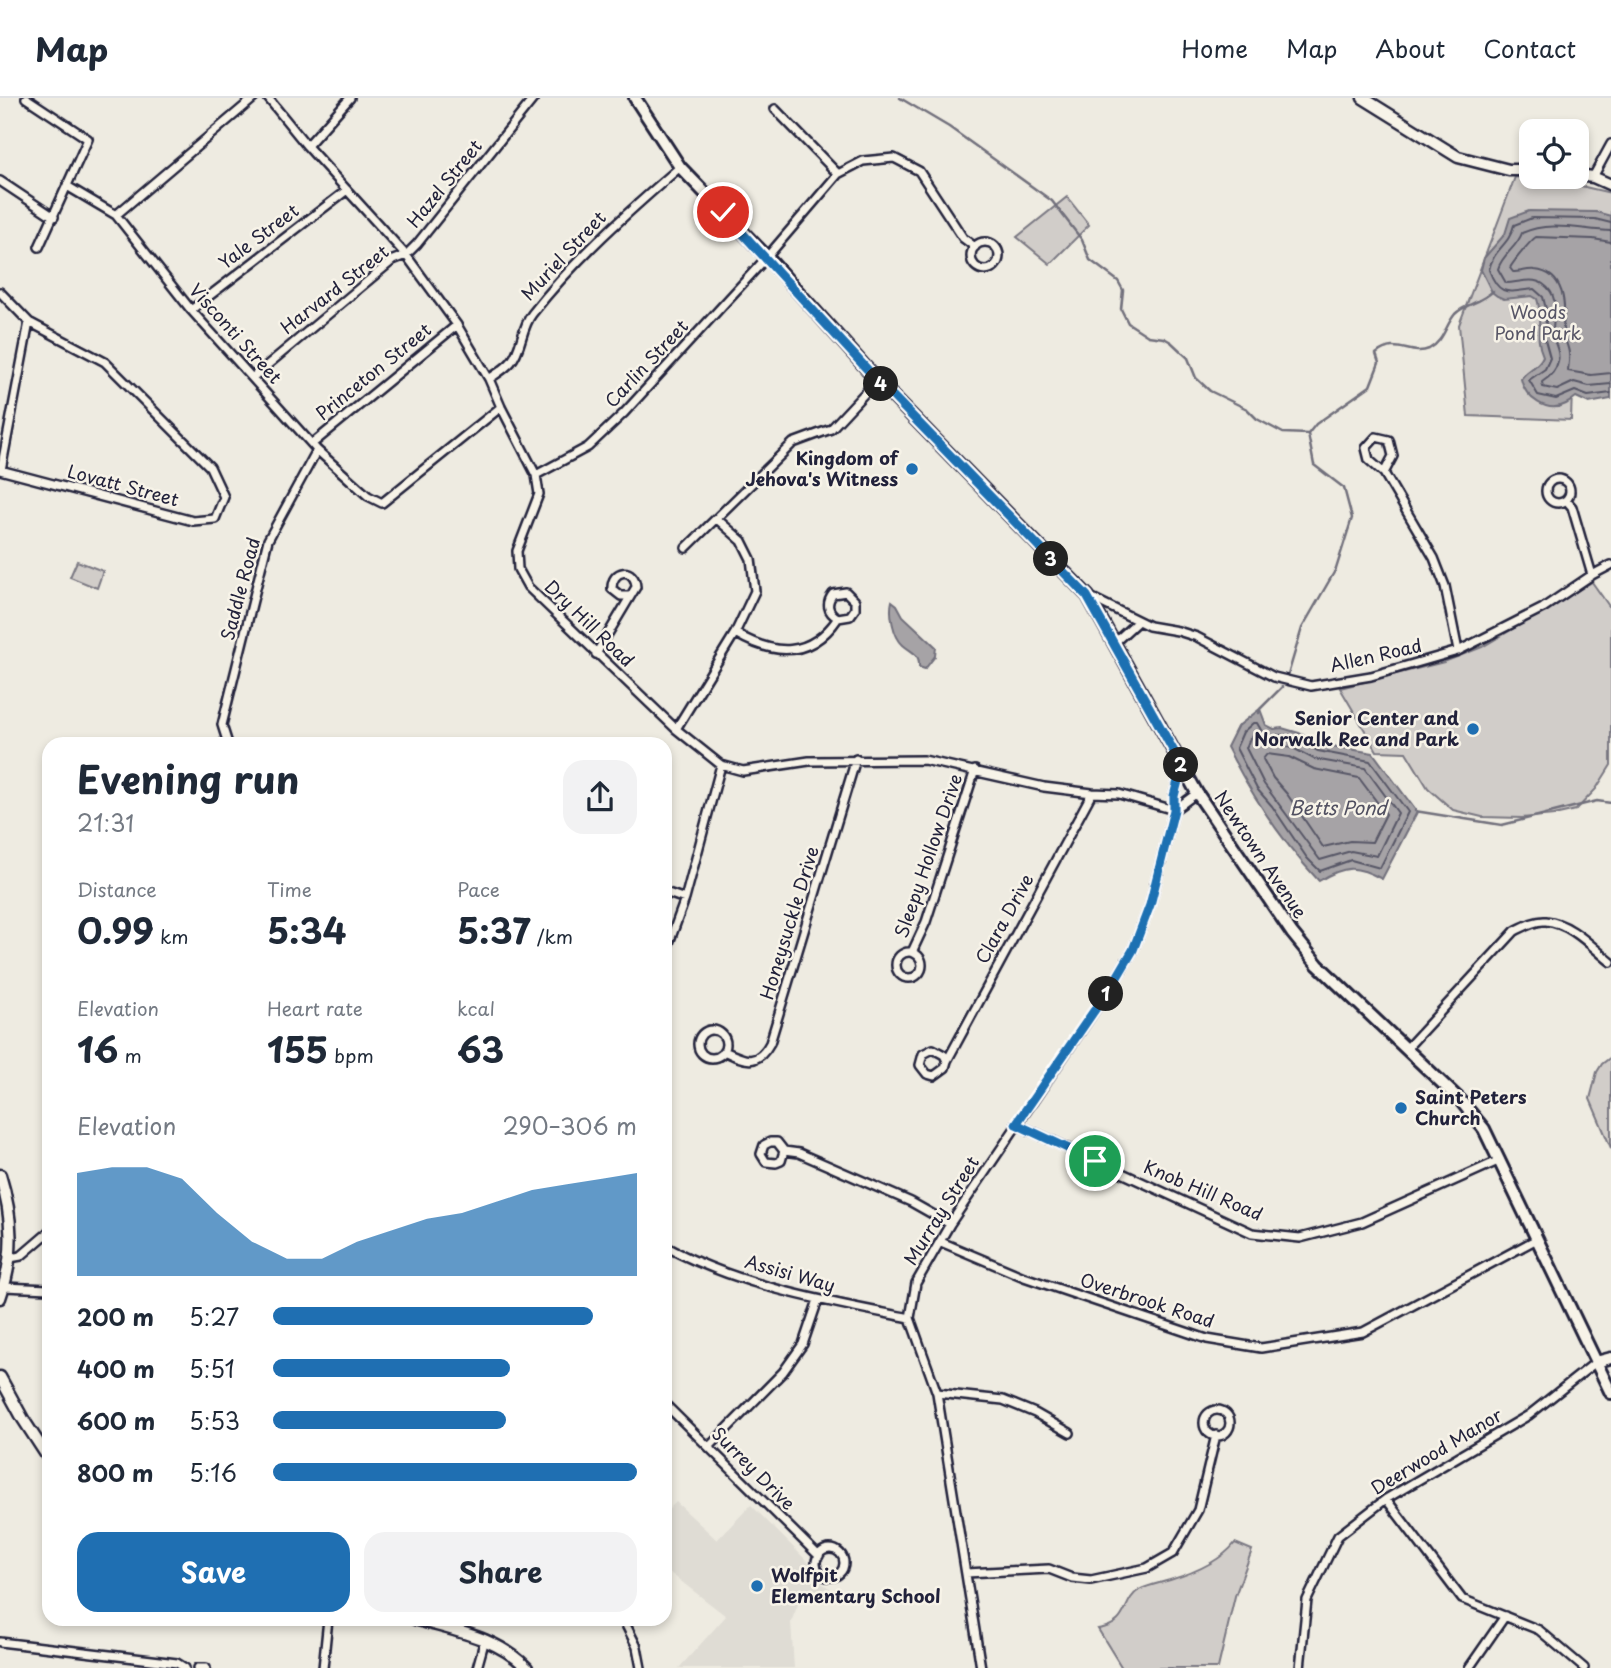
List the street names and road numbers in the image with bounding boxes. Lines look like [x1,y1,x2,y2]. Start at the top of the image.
street label: Hazel Street [400,133,488,233]
street label: Yale Street [212,197,304,275]
street label: Muriel Street [514,204,612,306]
street label: Harvard Street [274,238,394,340]
street label: Visconti Street [184,277,289,389]
street label: Carlin Street [598,313,694,413]
street label: Princeton Street [310,316,437,426]
street label: Lovatt Street [65,457,182,512]
street label: Saddle Road [213,534,266,643]
street label: Dry Hill Road [539,573,641,673]
street label: Allen Road [1327,631,1424,678]
street label: Sleepy Hollow Drive [887,770,968,941]
street label: Newtown Avenue [1208,785,1314,924]
street label: Honeysuckle Drive [752,842,825,1003]
street label: Clara Drive [968,868,1040,968]
street label: Murray Street [896,1150,985,1270]
street label: Knob Hill Road [1140,1152,1267,1227]
street label: Assisi Way [742,1247,839,1298]
street label: Overbrook Road [1077,1265,1218,1334]
street label: Deerwood Manor [1366,1401,1507,1501]
street label: Surrey Drive [706,1420,802,1516]

